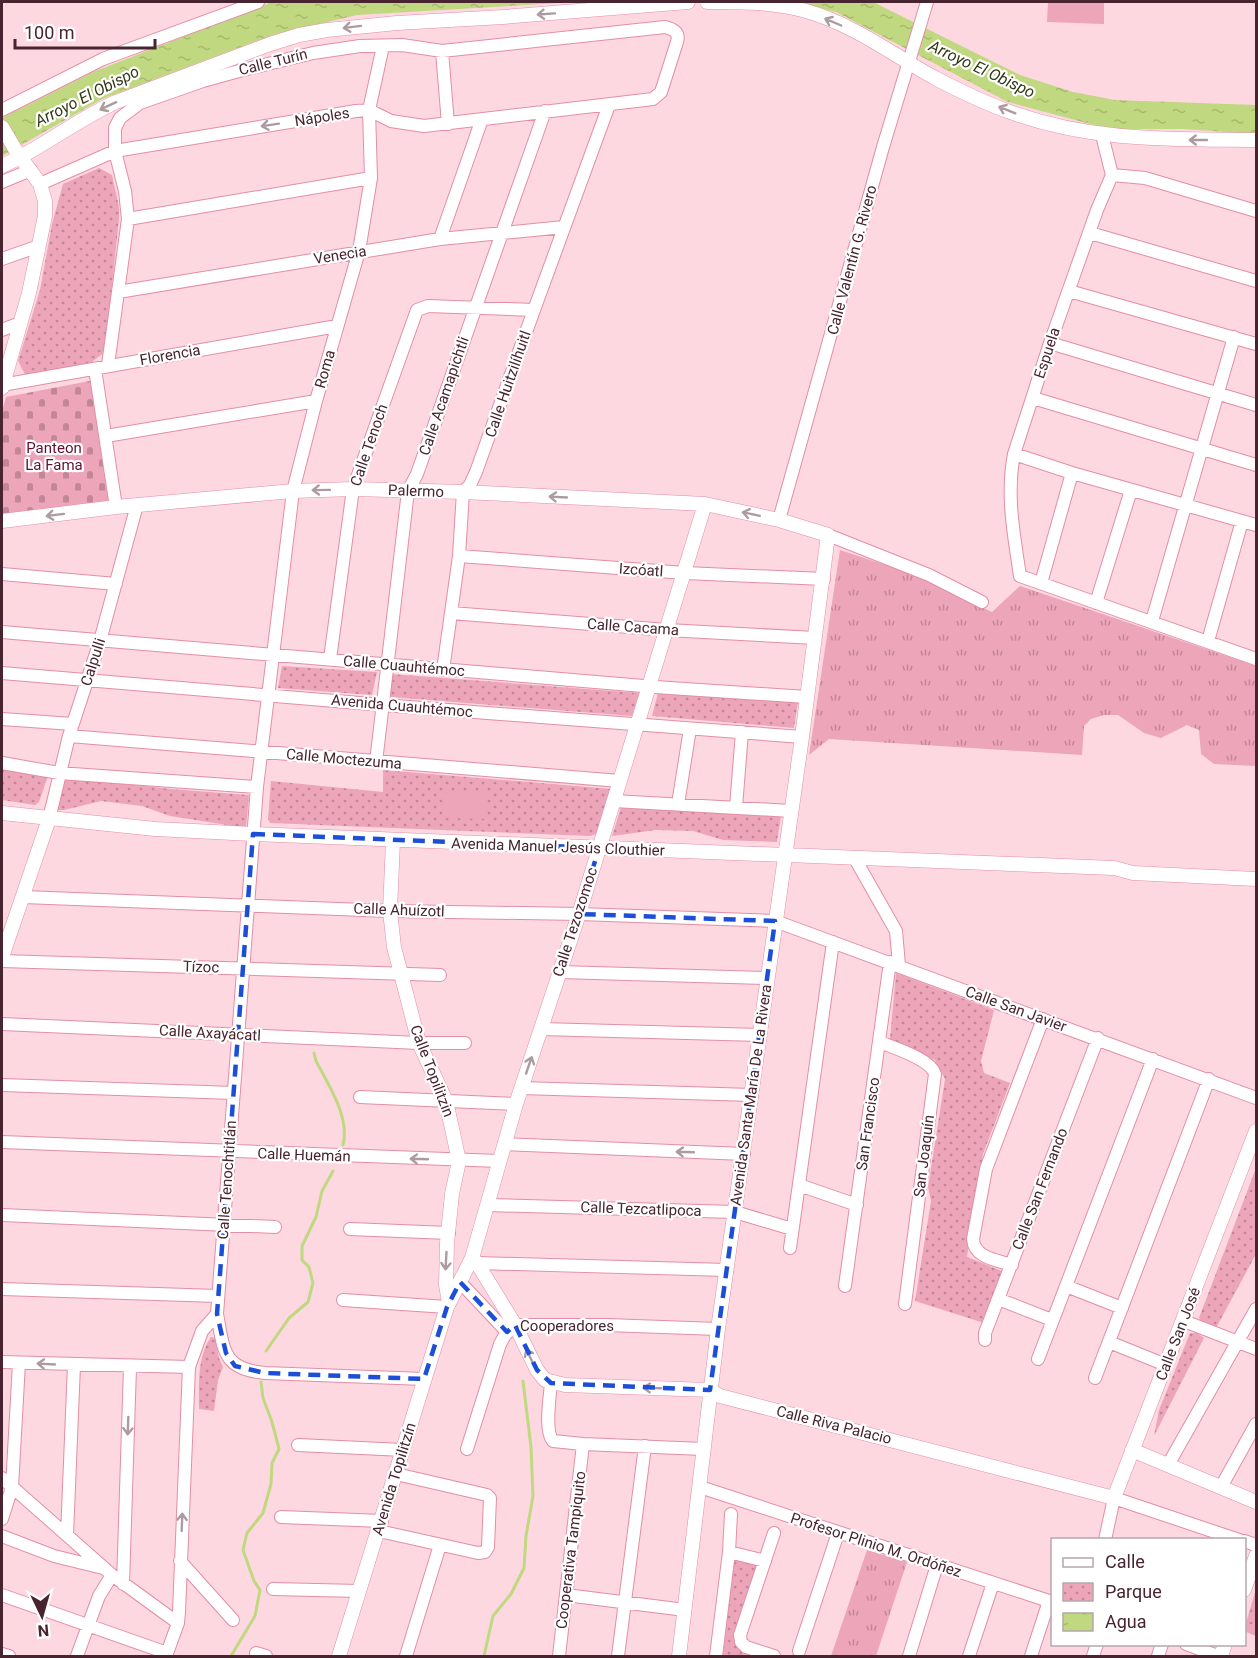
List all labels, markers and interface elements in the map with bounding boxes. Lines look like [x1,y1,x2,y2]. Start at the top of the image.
one-way arrow [537,9,557,20]
scale bar [15,12,154,50]
one-way arrow [824,16,843,27]
text: 100 m [24,22,75,43]
one-way arrow [342,22,362,33]
water label: Arroyo El Obispo [925,36,1038,102]
street label: Calle Turín [237,45,309,79]
water label: Arroyo El Obispo [31,61,142,131]
one-way arrow [99,101,117,113]
street label: Nápoles [293,104,351,130]
one-way arrow [998,104,1016,115]
one-way arrow [260,120,280,131]
one-way arrow [1189,134,1209,146]
street label: Calle Valentín G. Rivero [823,183,881,337]
street label: Venecia [312,242,368,268]
street label: Espuela [1030,325,1064,381]
street label: Calle Huitzilíhuitl [481,328,535,440]
street label: Calle Acamapichtli [415,334,473,458]
street label: Florencia [138,341,202,369]
street label: Roma [311,348,339,390]
street label: Calle Tenoch [347,402,391,488]
park label: Panteon La Fama [25,439,83,474]
street label: Palermo [388,481,444,501]
one-way arrow [311,484,331,496]
one-way arrow [548,491,568,502]
one-way arrow [742,508,762,519]
one-way arrow [45,509,65,520]
street label: Izcóatl [618,559,664,581]
street label: Calle Cacama [586,615,680,639]
street label: Calpulli [77,636,109,688]
street label: Calle Cuauhtémoc [342,652,466,680]
street label: Avenida Cuauhtémoc [331,691,474,721]
street label: Calle Moctezuma [285,745,403,773]
street label: Avenida Manuel Jesús Clouthier [451,834,665,860]
street label: Calle Tezozomoc [549,865,601,979]
street label: Calle Ahuízotl [353,899,445,921]
street label: Tízoc [182,957,220,977]
street label: Calle San Javier [963,982,1069,1036]
street label: Avenida Santa María De La Rivera [727,983,775,1207]
street label: Calle Axayácatl [159,1021,261,1045]
street label: Calle Topilitzin [406,1022,458,1120]
one-way arrow [524,1056,535,1075]
street label: San Francisco [853,1076,883,1172]
street label: San Joaquín [910,1114,938,1198]
street label: Calle Tenochtitlán [214,1120,240,1240]
street label: Calle San Fernando [1009,1126,1071,1252]
street label: Calle Huemán [257,1144,351,1166]
one-way arrow [676,1146,696,1157]
one-way arrow [410,1154,430,1165]
street label: Calle Tezcatlipoca [580,1198,702,1220]
one-way arrow [441,1250,452,1270]
street label: Calle San José [1152,1285,1204,1383]
street label: Cooperadores [520,1317,614,1335]
one-way arrow [524,1348,535,1366]
one-way arrow [37,1359,57,1370]
one-way arrow [642,1382,662,1394]
street label: Calle Riva Palacio [774,1402,894,1448]
one-way arrow [122,1415,134,1435]
street label: Avenida Topilitzín [368,1420,420,1538]
street label: Cooperativa Tampiquito [552,1470,590,1630]
street label: Profesor Plinio M. Ordóñez [788,1509,964,1581]
one-way arrow [176,1513,188,1533]
legend [1051,1538,1246,1646]
text: Calle [1105,1551,1145,1572]
text: Parque [1105,1581,1162,1602]
north arrow [12,1586,72,1646]
text: Agua [1105,1611,1147,1632]
text: N [37,1620,50,1640]

